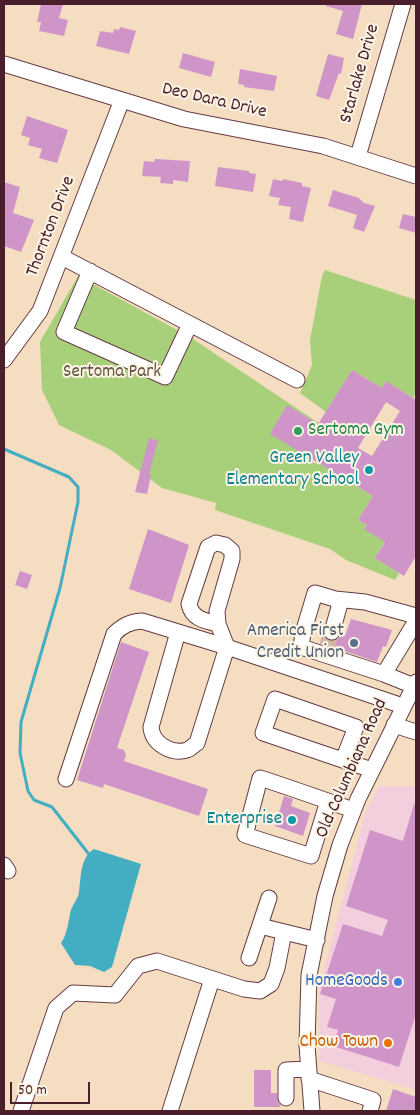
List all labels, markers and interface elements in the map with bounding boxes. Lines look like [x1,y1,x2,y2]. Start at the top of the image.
street label: Starlake Drive [336,22,386,126]
street label: Deo Dara Drive [159,79,269,125]
street label: Thornton Drive [22,174,82,280]
park label: Sertoma Park [63,362,161,384]
place label: Sertoma Gym [308,420,404,442]
marker: Sertoma Gym [292,425,304,437]
place label: Green Valley Elementary School [226,448,359,492]
marker: Green Valley Elementary School [363,464,375,476]
place label: America First Credit Union [247,621,344,665]
marker: America First Credit Union [348,637,360,649]
street label: Old Columbiana Road [312,696,394,842]
place label: Enterprise [207,809,282,831]
marker: Enterprise [286,814,298,826]
place label: HomeGoods [305,971,388,993]
marker: HomeGoods [392,976,404,988]
place label: Chow Town [300,1032,378,1054]
marker: Chow Town [382,1037,394,1049]
scale bar [12,1072,92,1104]
text: 50 m [18,1080,47,1102]

